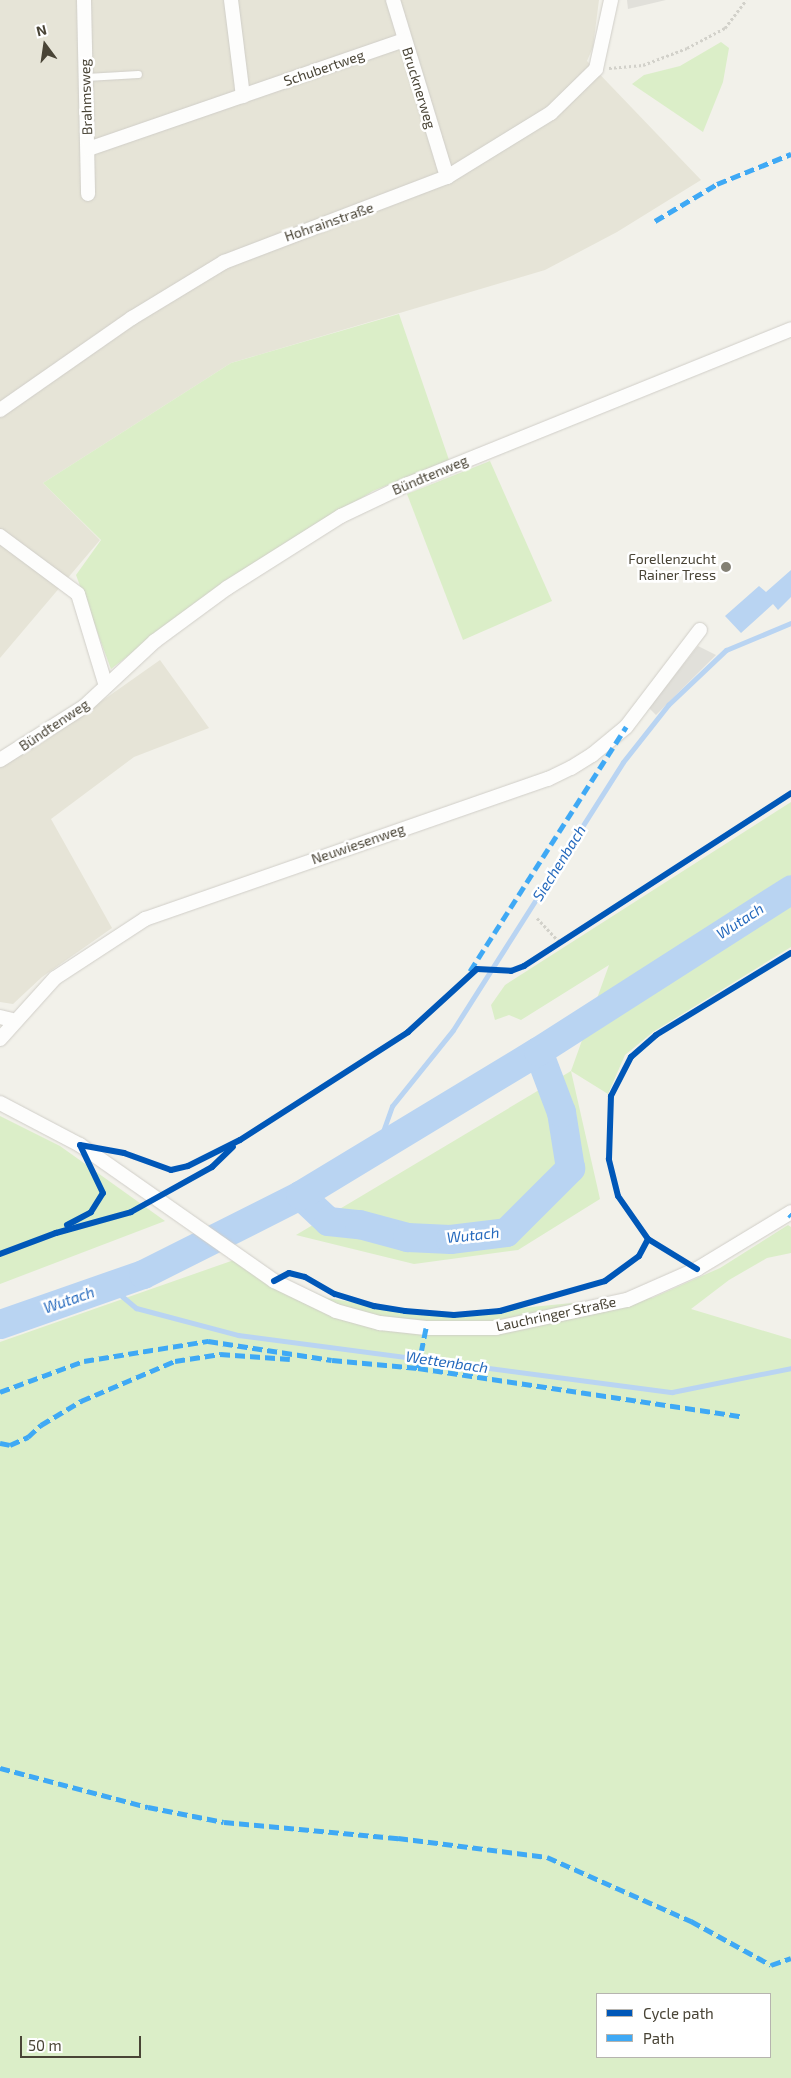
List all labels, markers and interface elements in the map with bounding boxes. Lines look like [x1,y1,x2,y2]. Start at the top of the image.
north arrow [20,20,70,70]
text: N [34,20,48,39]
street label: Brucknerweg [399,45,439,131]
street label: Schubertweg [282,46,366,90]
street label: Brahmsweg [76,59,96,135]
street label: Hohrainstraße [282,199,376,245]
street label: Bündtenweg [390,452,470,498]
place label: Forellenzucht Rainer Tress [628,551,716,584]
marker: Forellenzucht Rainer Tress [720,561,732,573]
street label: Bündtenweg [16,695,92,755]
street label: Neuwiesenweg [309,820,407,868]
water label: Siechenbach [529,822,589,904]
water label: Wutach [713,899,767,943]
water label: Wutach [446,1223,500,1247]
water label: Wutach [41,1283,97,1317]
street label: Lauchringer Straße [494,1293,618,1335]
water label: Wettenbach [405,1347,489,1377]
legend [596,1993,771,2058]
text: Cycle path [643,2004,714,2022]
scale bar [22,2026,144,2058]
text: Path [643,2029,674,2047]
text: 50 m [28,2036,62,2054]

